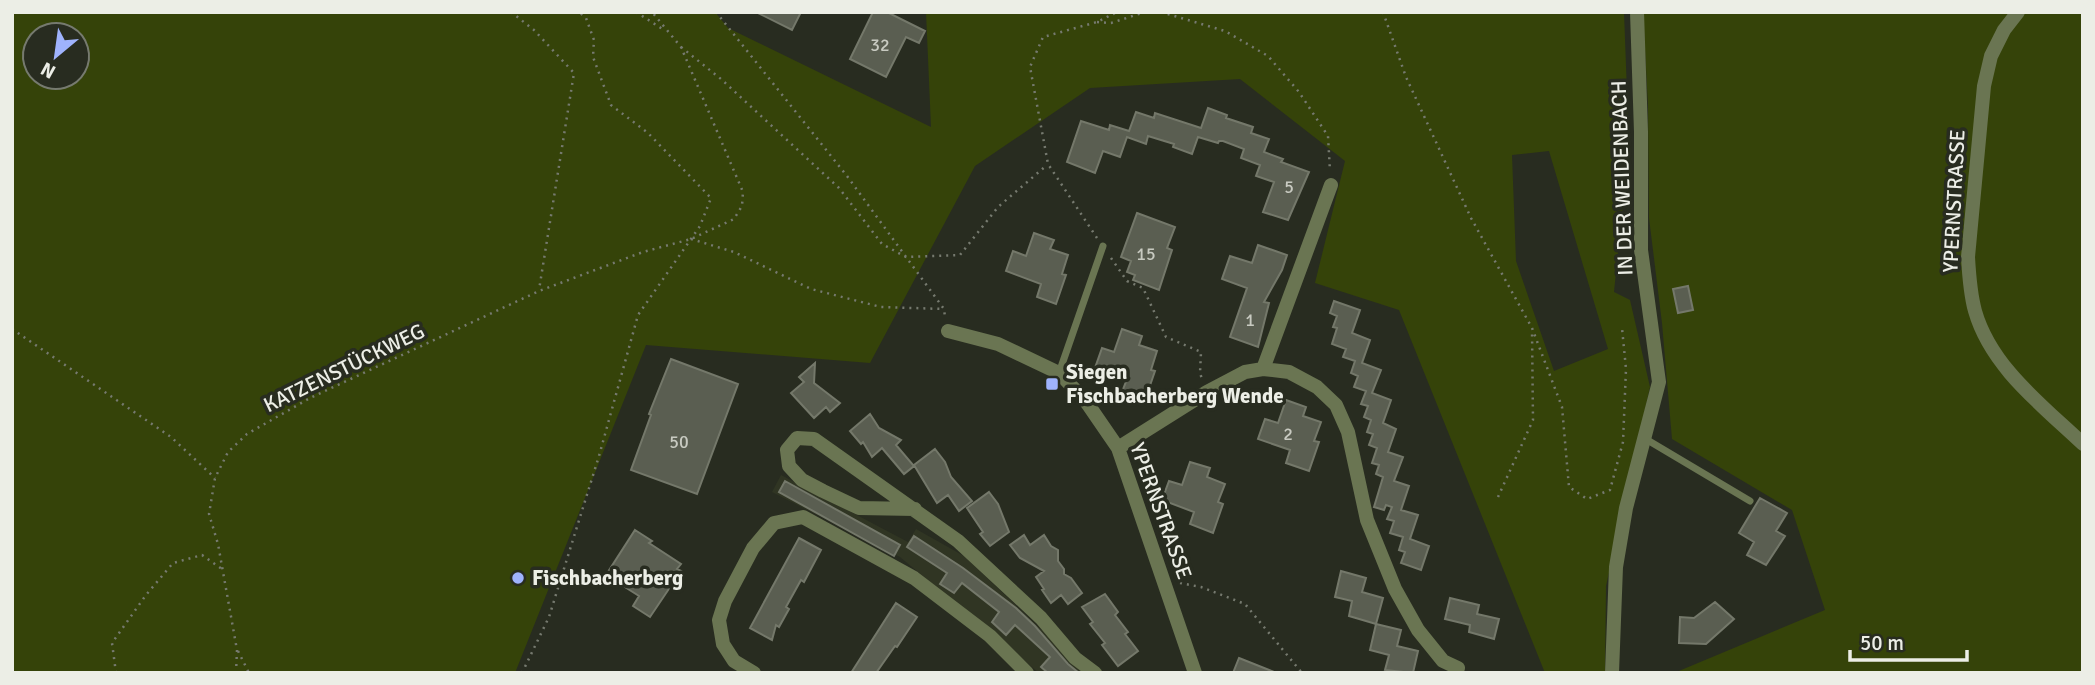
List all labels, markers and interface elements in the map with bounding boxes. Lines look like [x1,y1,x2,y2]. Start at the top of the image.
north arrow [21,21,91,91]
house number: 32 [870,34,890,56]
text: N [37,56,60,84]
street label: IN DER WEIDENBACH [1606,80,1638,276]
street label: YPERNSTRASSE [1937,129,1971,273]
house number: 5 [1284,176,1294,198]
house number: 15 [1136,243,1156,265]
house number: 1 [1245,309,1255,331]
street label: KATZENSTÜCKWEG [259,318,429,418]
place label: Siegen Fischbacherberg Wende [1066,359,1284,409]
marker: Siegen Fischbacherberg Wende [1044,376,1060,392]
house number: 2 [1283,423,1293,445]
house number: 50 [669,431,689,453]
street label: YPERNSTRASSE [1124,439,1198,583]
place label: Fischbacherberg [532,565,683,591]
marker: Fischbacherberg [510,570,526,586]
scale bar [1850,618,1967,662]
text: 50 m [1860,630,1904,656]

